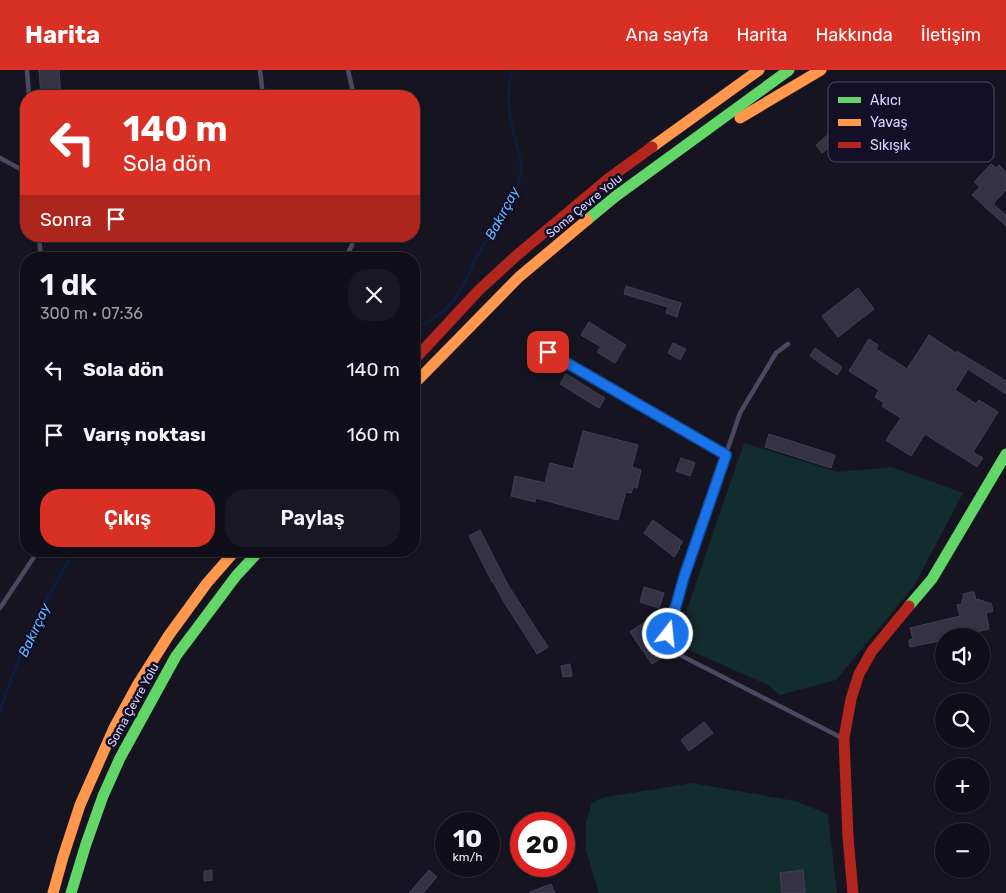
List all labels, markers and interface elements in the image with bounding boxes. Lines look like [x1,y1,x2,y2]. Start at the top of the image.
text: Harita [25,21,100,49]
text: Ana sayfa [626,24,709,46]
text: Harita [737,24,787,46]
text: Hakkında [815,24,893,46]
text: İletişim [921,24,981,46]
legend [828,82,994,162]
text: Akıcı [870,92,901,109]
text: 140 m [123,108,228,150]
icon: left [40,110,105,175]
text: Yavaş [870,114,908,131]
text: Sıkışık [870,137,911,154]
text: Sola dön [123,150,211,177]
street label: Soma Çevre Yolu [543,171,625,241]
water label: Bakırçay [482,183,524,242]
icon: arrive [102,205,130,233]
text: Sonra [40,208,92,231]
text: 1 dk [40,267,97,303]
button: close [348,269,400,321]
text: 300 m · 07:36 [40,304,143,323]
pin [527,331,569,373]
icon: arrive [534,338,562,366]
icon: left [40,356,68,384]
text: Sola dön [83,358,164,381]
text: 140 m [346,358,400,381]
icon: arrive [40,421,68,449]
text: Varış noktası [83,423,206,446]
text: 160 m [347,423,400,446]
button: Çıkış [40,489,215,547]
button: Paylaş [225,489,400,547]
water label: Bakırçay [15,600,55,660]
position arrow [641,607,693,659]
map controls [935,628,990,878]
button: sound [935,628,990,683]
street label: Soma Çevre Yolu [104,661,162,749]
button: search [935,693,990,748]
button: + [935,758,990,813]
speed limit sign: 20 [510,812,575,877]
button: − [935,823,990,878]
text: 10 [453,824,482,853]
text: km/h [453,850,482,864]

